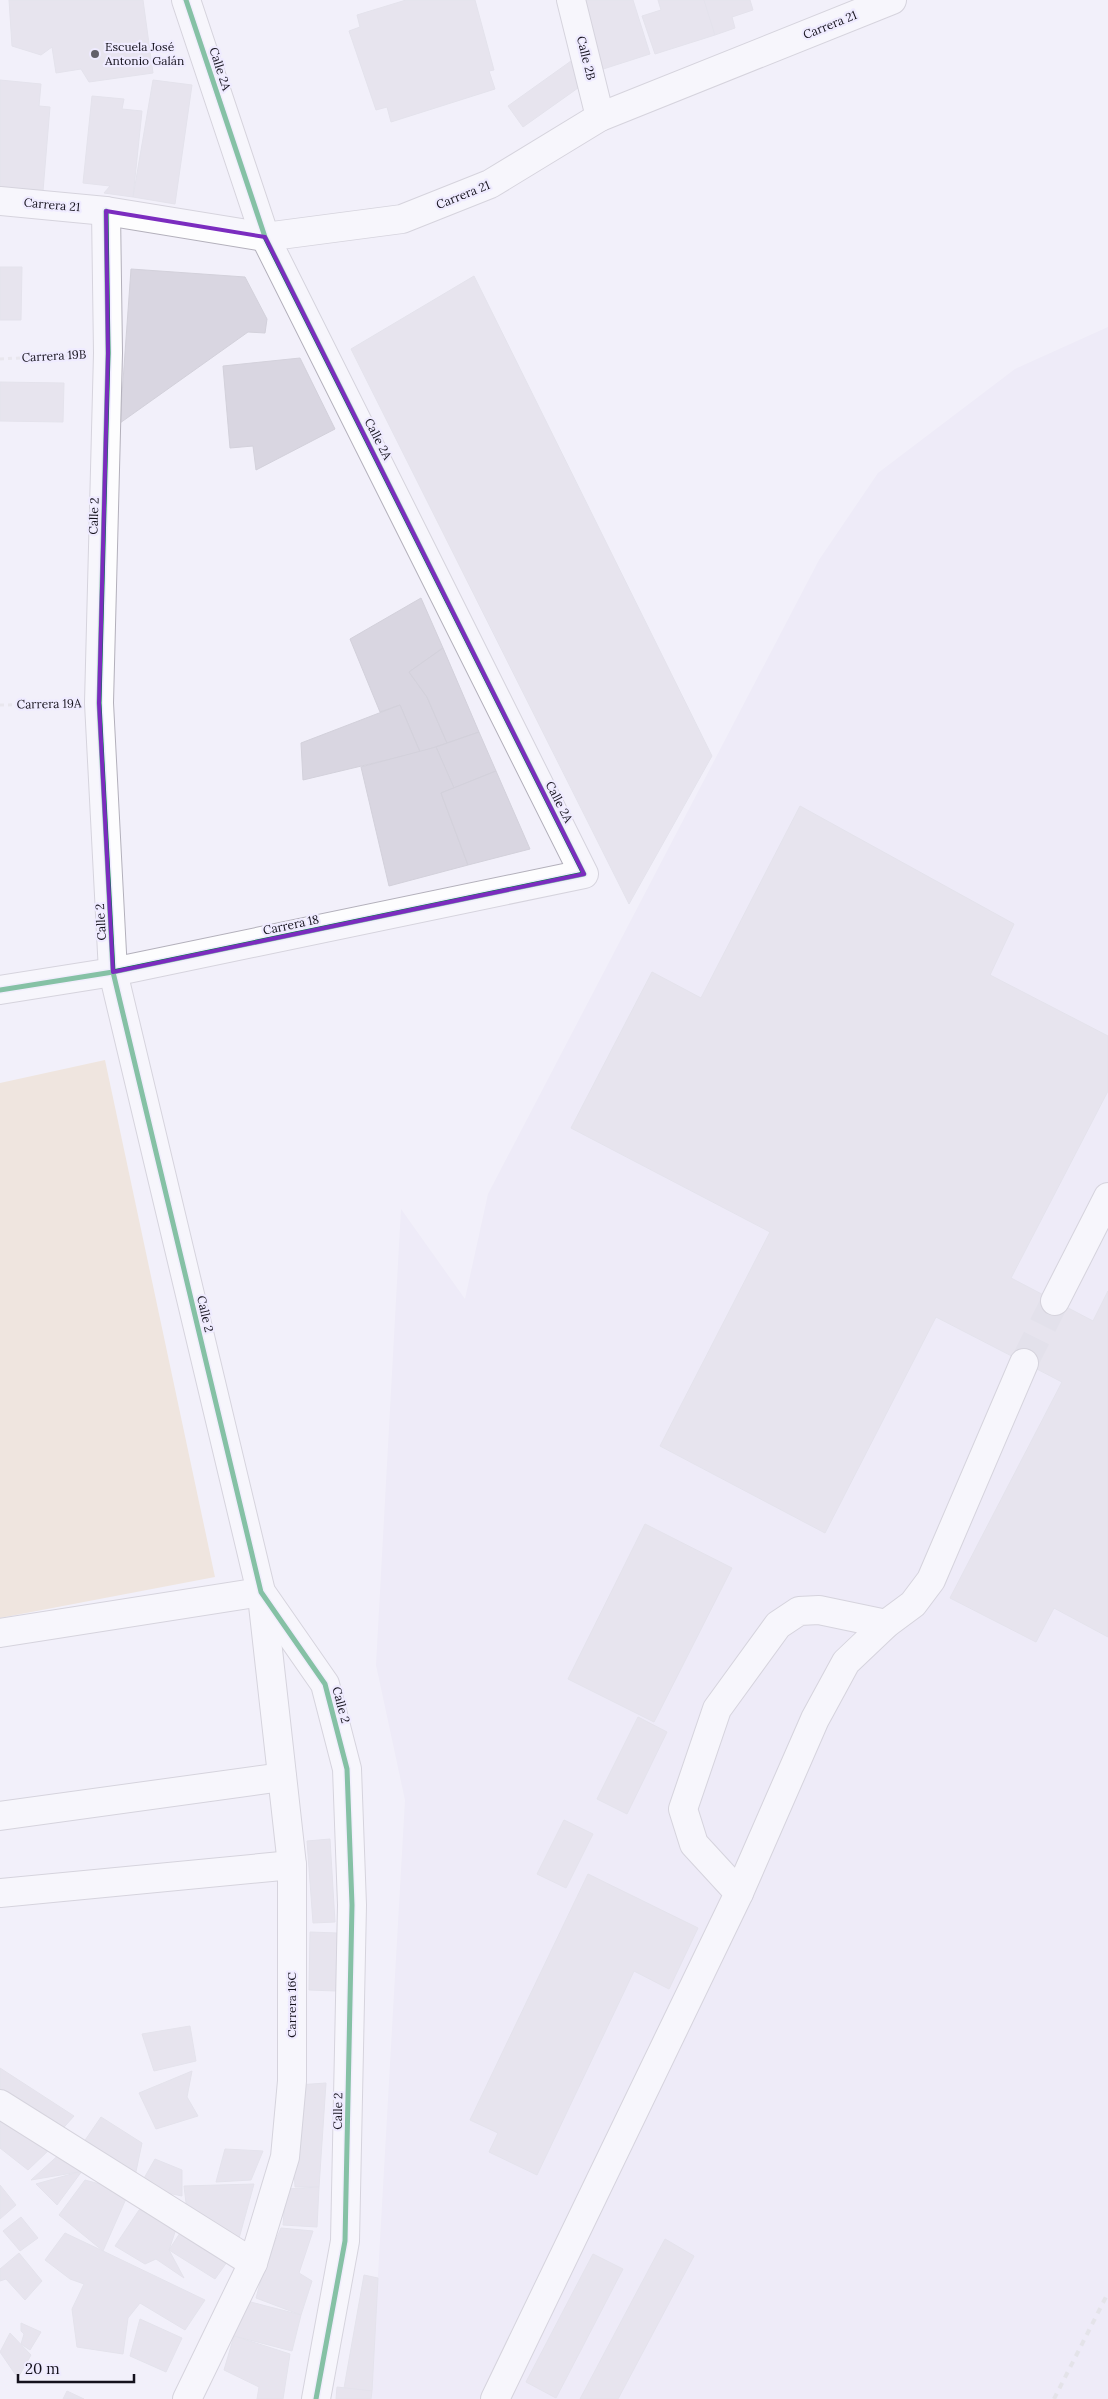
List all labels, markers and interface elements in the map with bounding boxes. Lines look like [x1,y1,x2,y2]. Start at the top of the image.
street label: Carrera 21 [801,7,859,42]
street label: Calle 2B [574,34,599,81]
place label: Escuela José Antonio Galán [104,39,184,68]
street label: Calle 2A [206,45,235,93]
marker: Escuela José Antonio Galán [89,48,101,60]
street label: Carrera 21 [434,177,492,212]
street label: Carrera 21 [23,195,81,214]
street label: Carrera 19B [21,346,87,365]
street label: Calle 2A [362,415,395,463]
street label: Calle 2 [85,497,102,535]
street label: Carrera 19A [17,695,82,712]
street label: Calle 2A [543,778,576,826]
street label: Calle 2 [92,903,109,941]
street label: Carrera 18 [261,911,321,938]
street label: Calle 2 [194,1294,217,1334]
street label: Calle 2 [329,1685,354,1725]
street label: Carrera 16C [284,1972,299,2038]
street label: Calle 2 [330,2092,345,2130]
scale bar [18,2352,134,2384]
text: 20 m [25,2359,60,2378]

